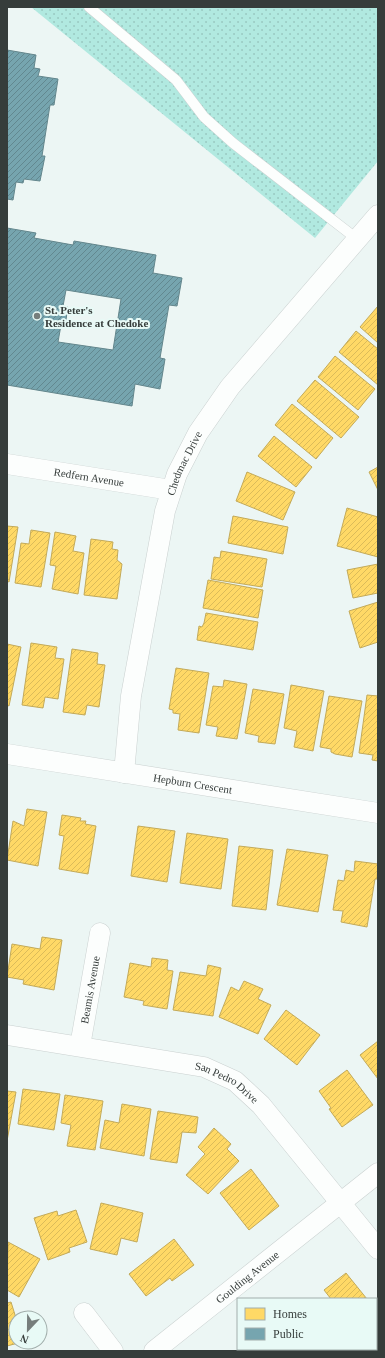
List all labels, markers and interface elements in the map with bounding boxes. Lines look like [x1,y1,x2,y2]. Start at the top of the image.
place label: St. Peter's Residence at Chedoke [45,304,148,329]
marker: St. Peter's Residence at Chedoke [32,311,42,321]
street label: Chedmac Drive [165,429,204,497]
street label: Redfern Avenue [53,466,125,489]
street label: Hepburn Crescent [152,771,233,796]
street label: Beamis Avenue [78,955,102,1025]
street label: San Pedro Drive [194,1060,261,1106]
street label: Goulding Avenue [213,1248,281,1306]
legend [237,1298,377,1350]
text: Homes [273,1307,307,1321]
north arrow [8,1310,48,1350]
text: Public [273,1327,304,1341]
text: N [18,1332,30,1346]

